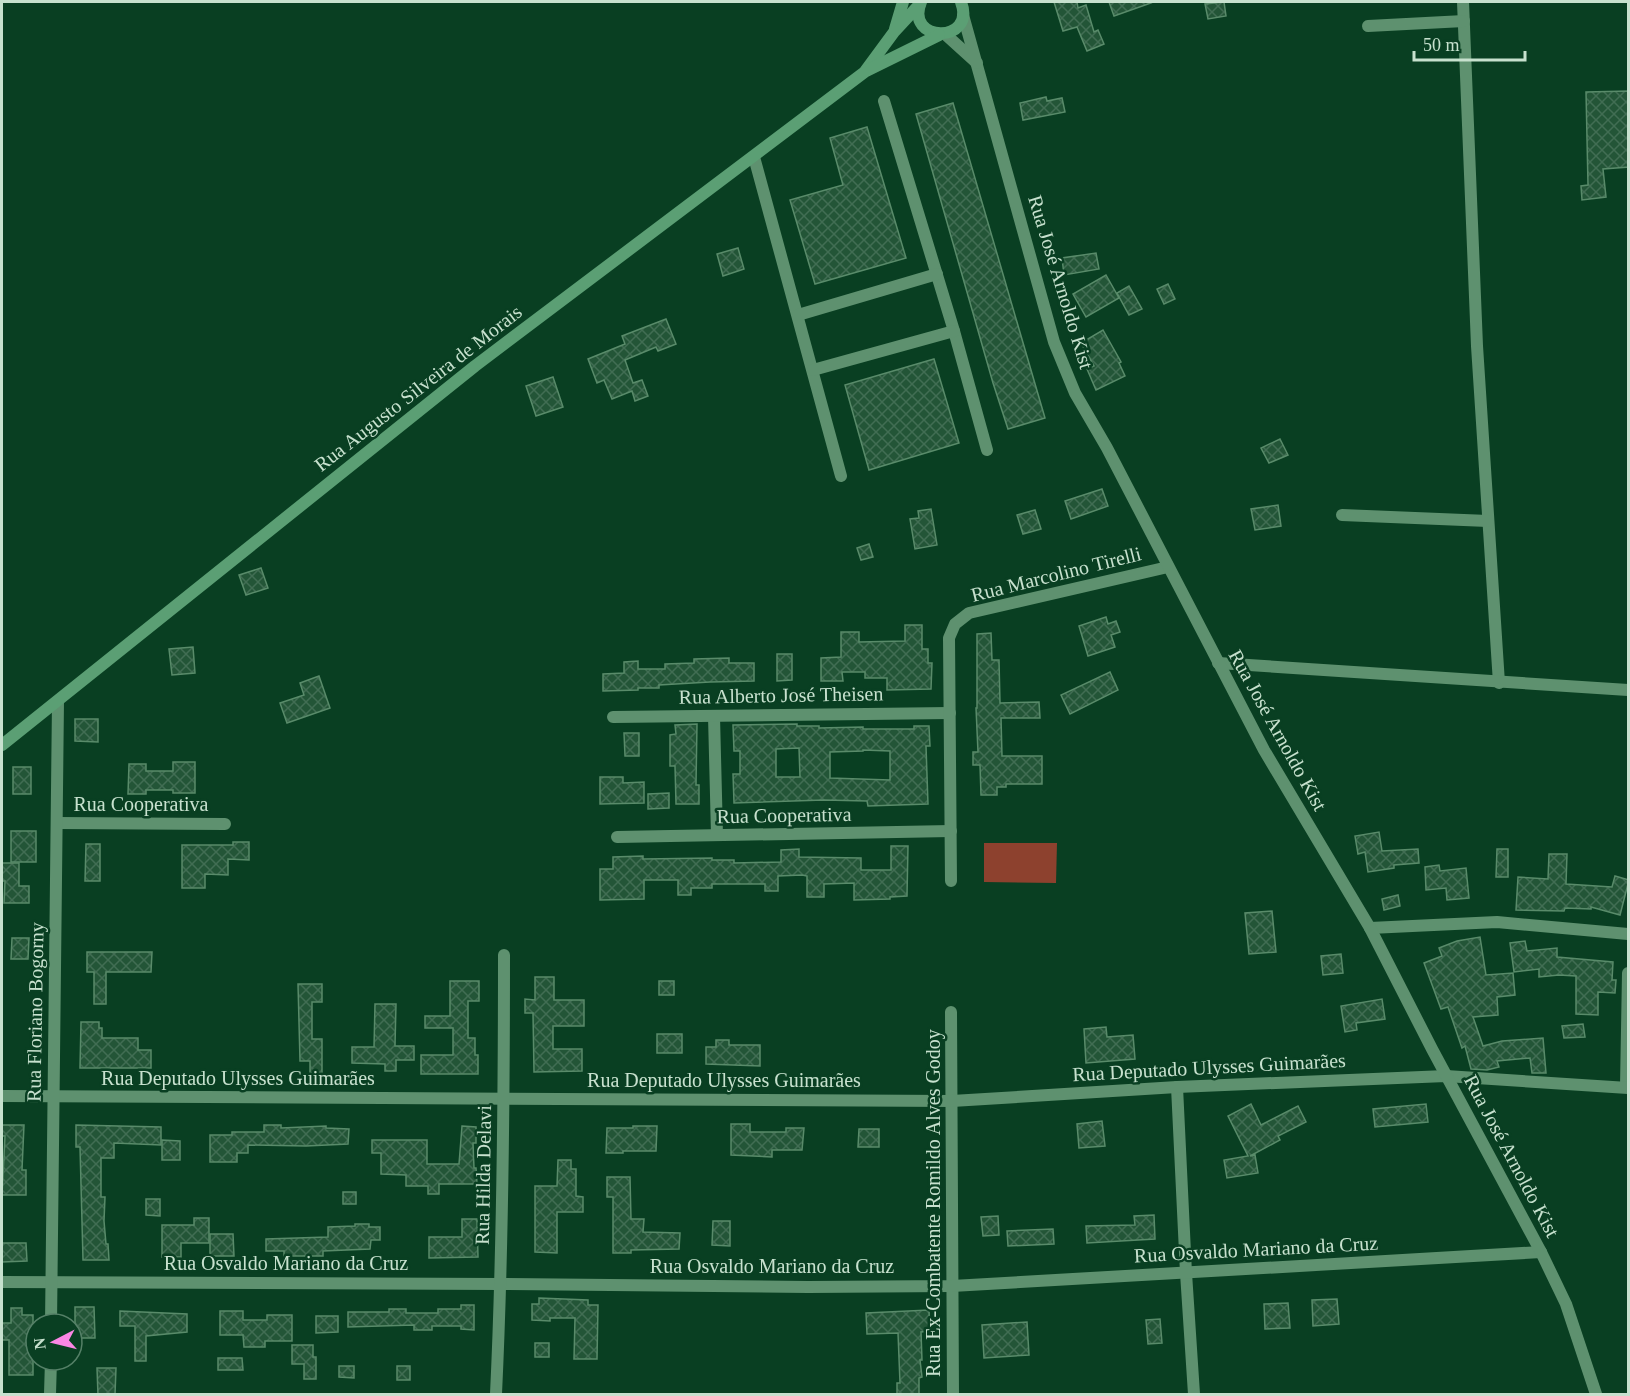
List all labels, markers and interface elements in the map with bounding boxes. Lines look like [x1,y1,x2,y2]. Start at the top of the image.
scale bar [1414,24,1525,62]
text: 50 m [1423,35,1460,55]
street label: Rua José Arnoldo Kist [1024,192,1098,372]
street label: Rua Augusto Silveira de Morais [310,300,527,476]
street label: Rua Marcolino Tirelli [969,542,1144,606]
street label: Rua José Arnoldo Kist [1225,646,1332,815]
street label: Rua Alberto José Theisen [679,682,883,708]
street label: Rua Cooperativa [74,793,209,816]
street label: Rua Cooperativa [716,803,852,828]
street label: Rua Floriano Bogorny [22,922,49,1102]
street label: Rua Ex-Combatente Romildo Alves Godoy [922,1029,945,1377]
street label: Rua Deputado Ulysses Guimarães [1072,1049,1347,1086]
street label: Rua Deputado Ulysses Guimarães [101,1067,375,1090]
street label: Rua Deputado Ulysses Guimarães [587,1069,861,1092]
street label: Rua José Arnoldo Kist [1460,1071,1564,1241]
street label: Rua Hilda Delavi [471,1104,495,1245]
street label: Rua Osvaldo Mariano da Cruz [1133,1232,1379,1266]
street label: Rua Osvaldo Mariano da Cruz [164,1252,408,1274]
street label: Rua Osvaldo Mariano da Cruz [650,1255,894,1277]
north arrow [24,1312,84,1372]
text: N [30,1337,49,1351]

